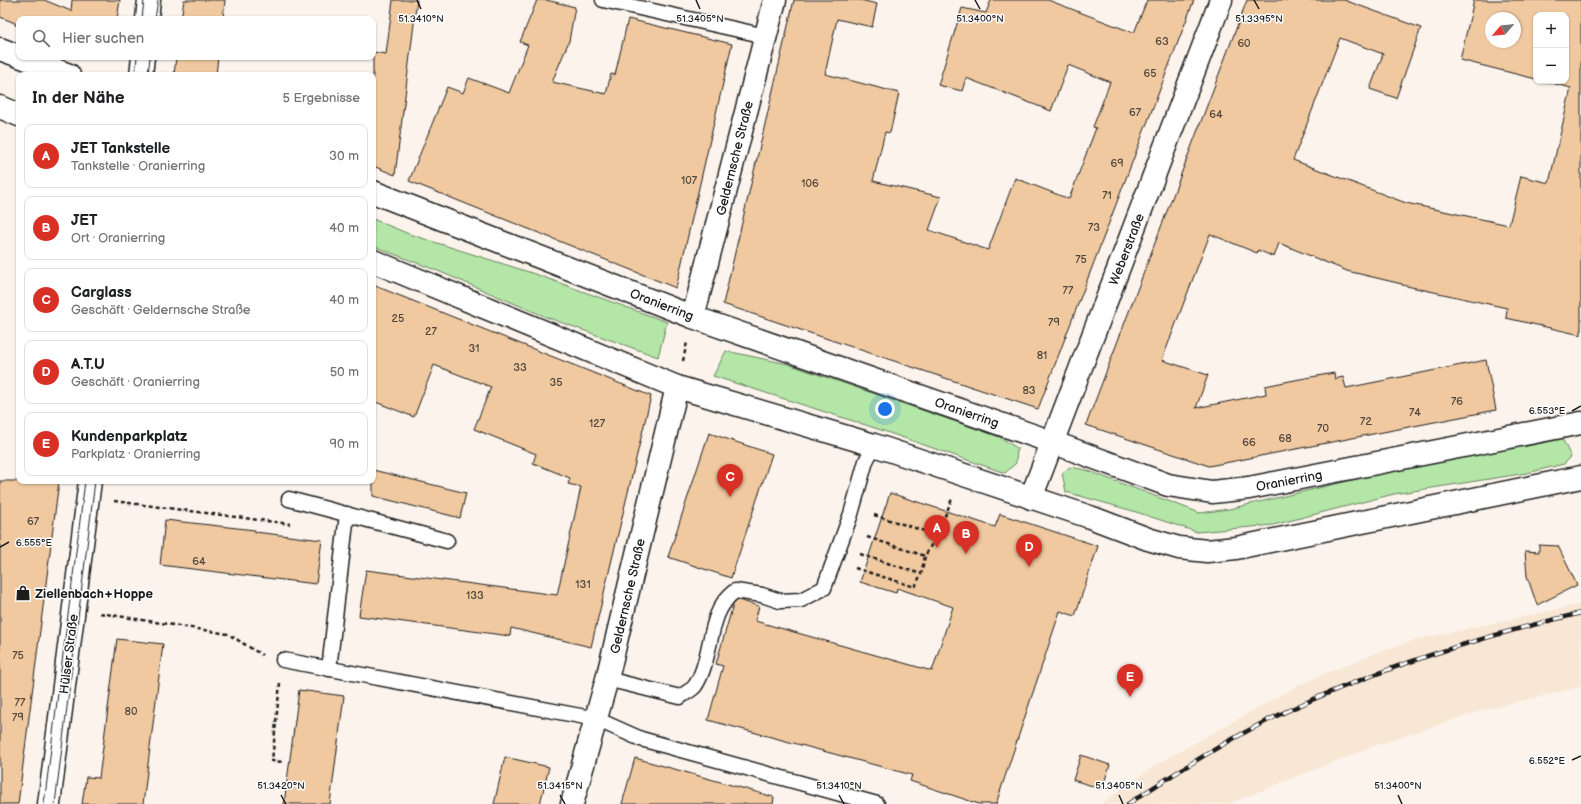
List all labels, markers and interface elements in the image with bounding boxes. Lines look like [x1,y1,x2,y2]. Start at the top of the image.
north arrow [1485,12,1521,48]
map controls [1533,12,1569,84]
button: + [1533,12,1569,48]
text: 51.3410°N [398,13,444,25]
text: 51.3405°N [676,13,724,25]
text: 51.3400°N [956,13,1004,25]
text: 51.3395°N [1235,13,1283,25]
search box [16,16,376,60]
icon: search [30,27,52,49]
text: Hier suchen [62,29,144,48]
house number: 63 [1155,35,1169,48]
house number: 60 [1237,37,1251,50]
button: − [1533,48,1569,84]
house number: 65 [1143,67,1157,80]
text: In der Nähe [32,88,125,108]
text: 5 Ergebnisse [283,90,360,106]
street label: Geldernsche Straße [713,99,757,217]
house number: 67 [1129,106,1142,119]
house number: 64 [1209,108,1223,121]
text: JET Tankstelle [71,139,170,158]
text: A [42,148,50,164]
text: 30 m [329,148,359,164]
house number: 69 [1110,157,1124,170]
text: Tankstelle · Oranierring [71,158,205,174]
house number: 107 [681,174,698,187]
house number: 106 [801,177,819,190]
house number: 71 [1102,189,1112,202]
text: JET [71,211,97,230]
street label: Weberstraße [1106,211,1148,288]
text: B [41,220,51,236]
text: 40 m [329,220,359,236]
house number: 73 [1088,221,1100,234]
text: Ort · Oranierring [71,230,165,246]
house number: 75 [1075,253,1087,266]
text: Carglass [71,283,132,302]
house number: 77 [1063,284,1074,297]
street label: Oranierring [627,285,696,324]
text: C [41,292,51,308]
text: 40 m [329,292,359,308]
text: Geschäft · Geldernsche Straße [71,302,250,318]
house number: 25 [392,312,404,325]
house number: 79 [1048,316,1060,329]
house number: 27 [425,325,438,338]
house number: 31 [468,342,480,355]
house number: 81 [1037,349,1047,362]
text: A.T.U [71,355,105,374]
house number: 33 [513,361,527,374]
text: D [41,364,51,380]
text: 50 m [330,364,359,380]
text: Geschäft · Oranierring [71,374,200,390]
house number: 35 [549,376,563,389]
house number: 83 [1022,384,1036,397]
street label: Oranierring [932,394,1001,431]
house number: 76 [1451,395,1463,408]
your location [875,399,895,419]
text: 6.553°E [1529,405,1566,417]
house number: 74 [1409,406,1421,419]
house number: 72 [1360,415,1372,428]
house number: 127 [589,417,606,430]
house number: 70 [1317,422,1329,435]
text: Kundenparkplatz [71,427,187,446]
house number: 68 [1278,432,1292,445]
text: E [42,436,50,452]
text: 90 m [330,436,359,452]
house number: 66 [1242,436,1256,449]
text: Parkplatz · Oranierring [71,446,201,462]
pin: C [717,464,743,497]
street label: Oranierring [1255,467,1324,495]
house number: 67 [27,515,40,528]
pin: A [924,515,950,548]
pin: B [953,521,979,554]
pin: D [1016,534,1042,567]
text: 6.555°E [16,537,53,549]
street label: Geldernsche Straße [607,537,649,655]
house number: 64 [192,555,206,568]
house number: 131 [575,578,591,591]
shop icon: Ziellenbach+Hoppe [14,584,32,602]
place label: Ziellenbach+Hoppe [35,586,154,602]
house number: 133 [466,589,484,602]
street label: Hülser Straße [56,613,82,695]
house number: 75 [12,649,24,662]
pin: E [1117,664,1143,697]
house number: 77 [15,696,26,709]
house number: 80 [125,705,138,718]
house number: 79 [12,711,24,724]
text: 6.552°E [1529,755,1566,767]
text: 51.3420°N [257,780,305,792]
text: 51.3415°N [537,780,583,792]
text: 51.3410°N [816,780,862,792]
text: 51.3405°N [1095,780,1143,792]
text: 51.3400°N [1374,780,1422,792]

